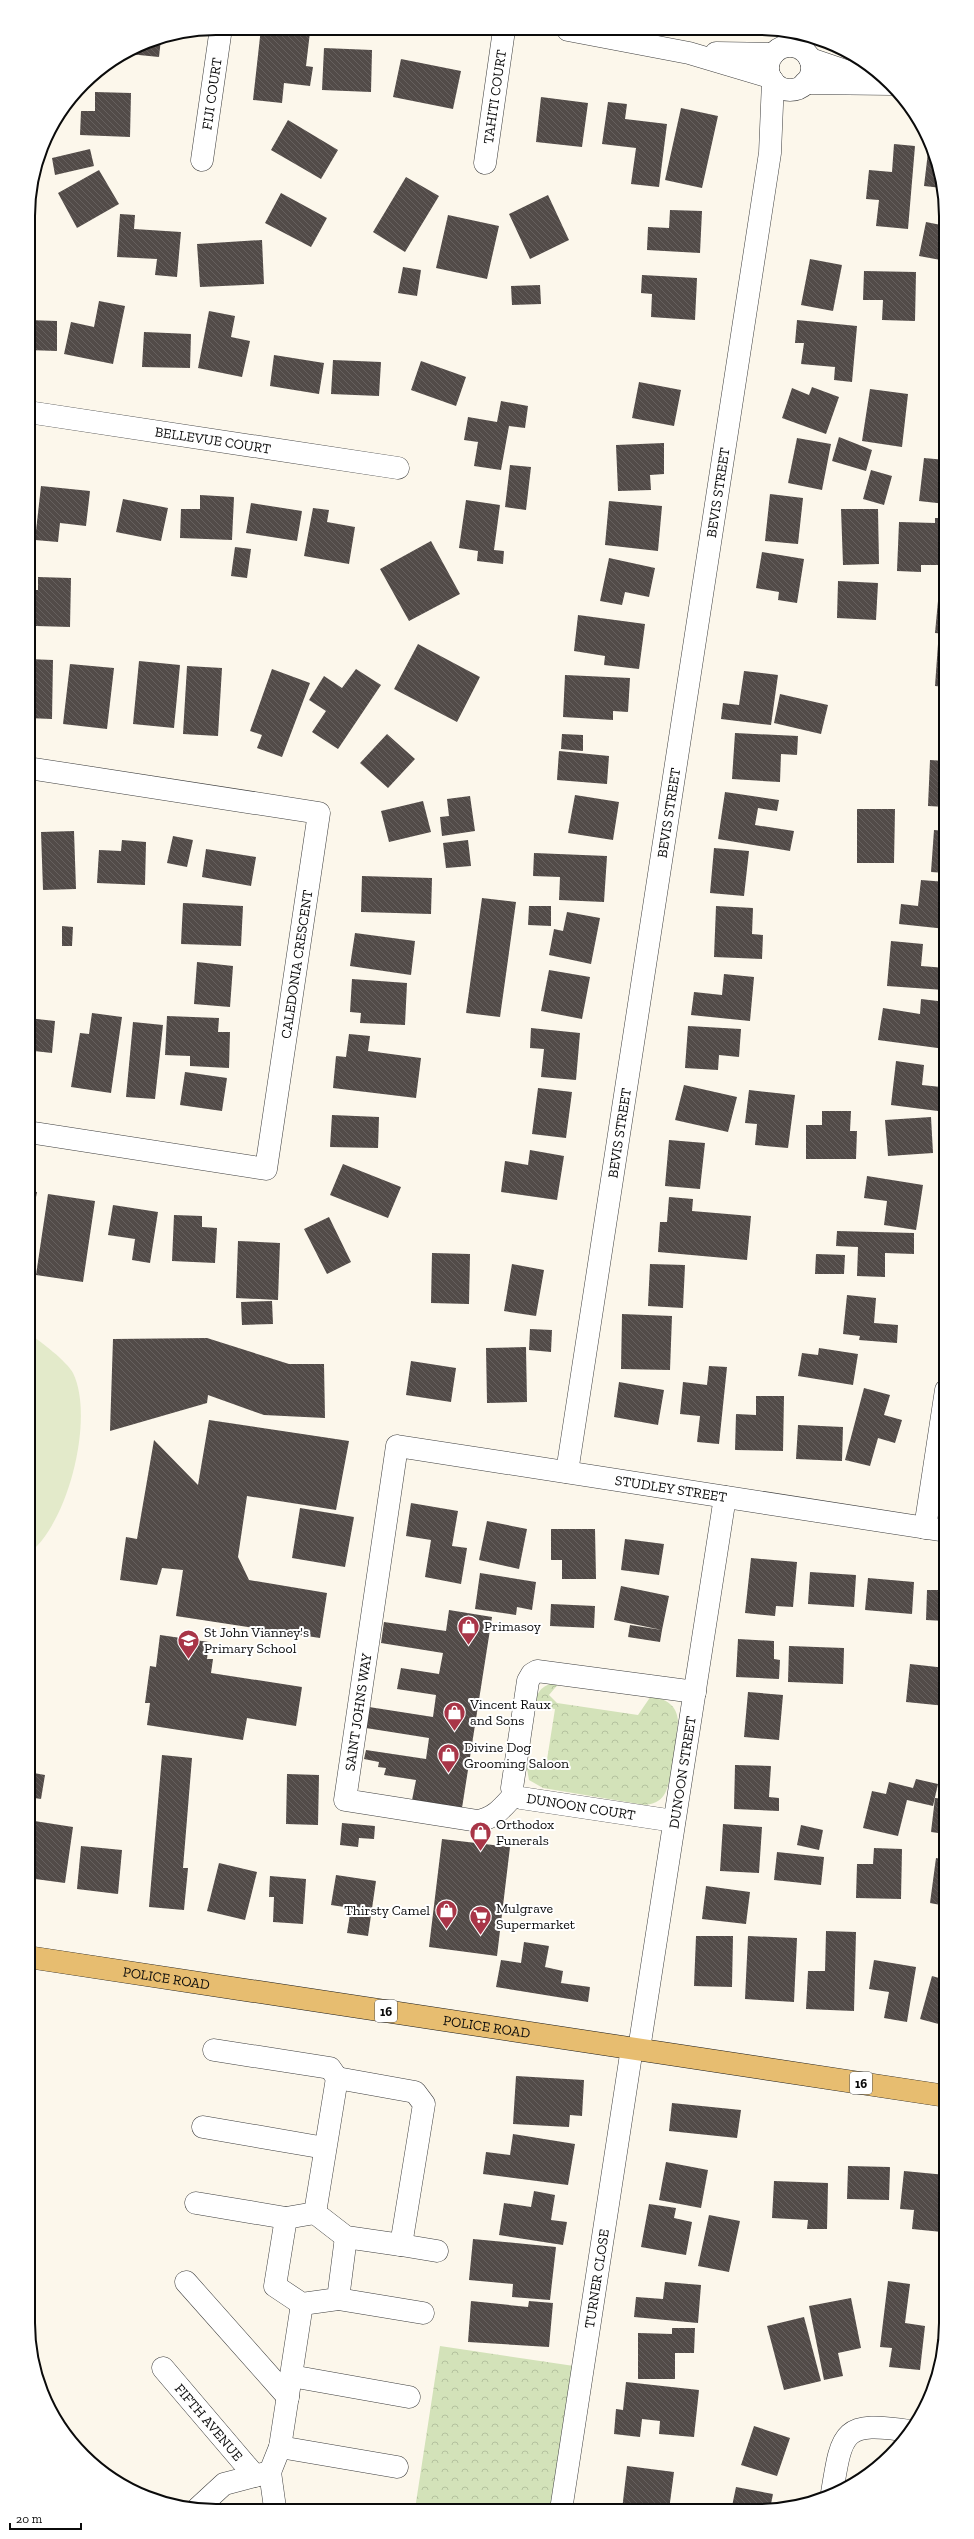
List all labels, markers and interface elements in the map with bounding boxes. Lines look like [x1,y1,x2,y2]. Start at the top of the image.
street label: TAHITI COURT [479,48,510,145]
street label: FIJI COURT [198,56,225,131]
street label: BELLEVUE COURT [154,423,272,457]
street label: BEVIS STREET [702,446,733,539]
street label: BEVIS STREET [653,766,684,859]
street label: CALEDONIA CRESCENT [277,888,316,1040]
street label: BEVIS STREET [604,1086,635,1179]
street label: STUDLEY STREET [614,1471,728,1506]
shop icon: Primasoy [455,1613,481,1646]
place label: Primasoy [484,1618,542,1635]
place label: St John Vianney's Primary School [204,1624,309,1657]
school or university icon: St John Vianney's Primary School [175,1627,201,1660]
street label: SAINT JOHNS WAY [341,1652,375,1772]
place label: Vincent Raux and Sons [469,1696,551,1729]
shop icon: Vincent Raux and Sons [441,1699,467,1732]
street label: DUNOON STREET [665,1715,699,1830]
place label: Divine Dog Grooming Saloon [464,1739,569,1772]
shop icon: Divine Dog Grooming Saloon [435,1742,461,1775]
street label: DUNOON COURT [525,1790,637,1824]
place label: Orthodox Funerals [496,1816,554,1849]
shop icon: Orthodox Funerals [467,1819,493,1852]
shop icon: Thirsty Camel [433,1897,459,1930]
place label: Mulgrave Supermarket [496,1900,576,1933]
place label: Thirsty Camel [344,1902,430,1919]
supermarket icon: Mulgrave Supermarket [468,1903,494,1936]
street label: POLICE ROAD [122,1963,211,1993]
road number: 16 [375,2000,397,2022]
street label: POLICE ROAD [442,2011,532,2041]
road number: 16 [850,2072,872,2094]
street label: TURNER CLOSE [581,2228,613,2330]
street label: FIFTH AVENUE [171,2380,247,2464]
scale bar [10,2505,81,2531]
text: 20 m [16,2512,43,2526]

